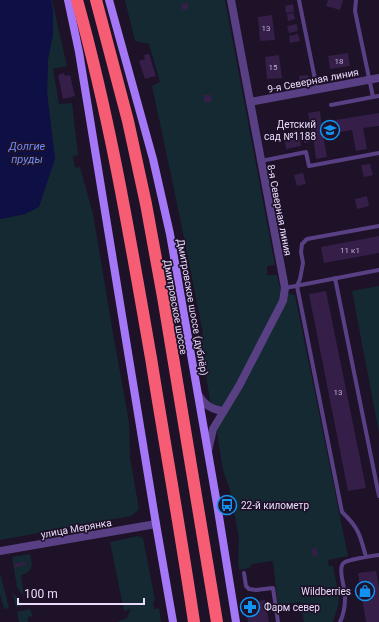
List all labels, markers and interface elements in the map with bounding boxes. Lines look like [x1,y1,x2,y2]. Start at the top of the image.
house number: 13 [262,24,271,33]
house number: 18 [335,57,344,66]
house number: 15 [269,63,278,72]
street label: 9-я Северная линия [267,66,360,95]
place label: Детский сад №1188 [264,119,316,142]
school or university icon: Детский сад №1188 [319,119,341,141]
water label: Долгие пруды [8,140,46,166]
street label: 8-я Северная линия [265,164,294,257]
street label: Дмитровское шоссе (дублёр) [174,238,210,376]
house number: 11 к1 [340,246,360,255]
street label: Дмитровское шоссе [162,259,189,355]
house number: 13 [334,388,343,397]
bus stop icon: 22-й километр [216,494,238,516]
place label: 22-й километр [241,500,309,511]
street label: улица Мерянка [40,517,112,540]
scale bar [18,580,144,606]
shop icon: Wildberries [354,580,376,602]
place label: Wildberries [301,586,351,597]
text: 100 m [24,587,58,601]
pharmacy icon: Фарм север [239,596,261,618]
place label: Фарм север [264,601,320,613]

